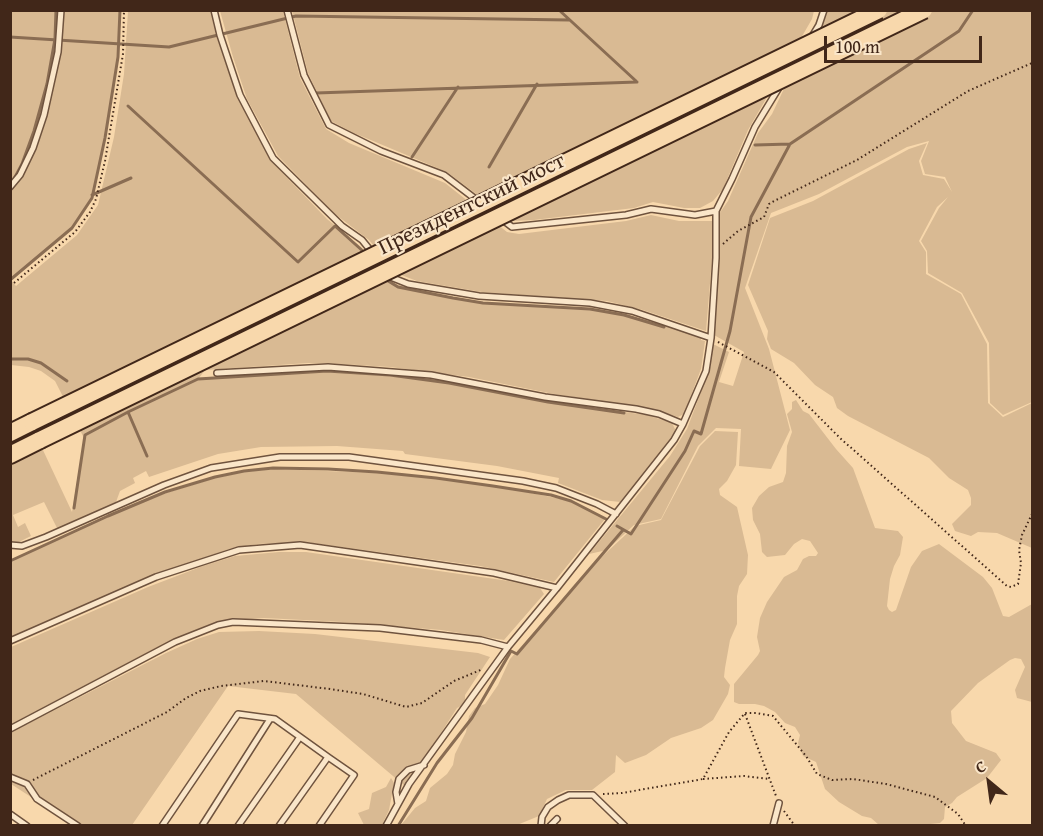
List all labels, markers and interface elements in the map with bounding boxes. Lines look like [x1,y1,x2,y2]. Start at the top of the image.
scale bar [827,24,984,62]
text: 100 m [835,33,880,60]
street label: Президентский мост [374,148,570,262]
north arrow [959,752,1019,812]
text: С [970,754,990,779]

